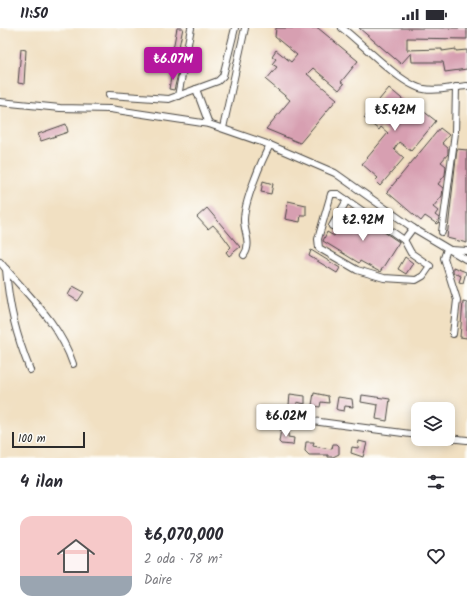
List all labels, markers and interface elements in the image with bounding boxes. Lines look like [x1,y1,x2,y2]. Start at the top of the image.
text: 11:50 [20,2,48,26]
pin: ₺6.07M [140,47,206,81]
text: ₺6.07M [153,49,193,70]
pin: ₺5.42M [362,98,428,132]
text: ₺5.42M [374,100,416,121]
pin: ₺2.92M [330,208,396,242]
text: ₺2.92M [342,210,384,231]
map controls [411,402,455,446]
button: layers [411,402,455,446]
pin: ₺6.02M [253,404,319,438]
text: ₺6.02M [265,406,307,427]
scale bar [12,430,85,449]
text: 100 m [18,430,46,448]
text: 4 ilan [20,469,63,496]
icon: filters [425,471,447,493]
text: ₺6,070,000 [144,522,223,549]
icon: home [52,532,100,580]
icon: heart [425,545,447,567]
text: 2 oda · 78 m² [144,549,222,570]
text: Daire [144,570,172,591]

